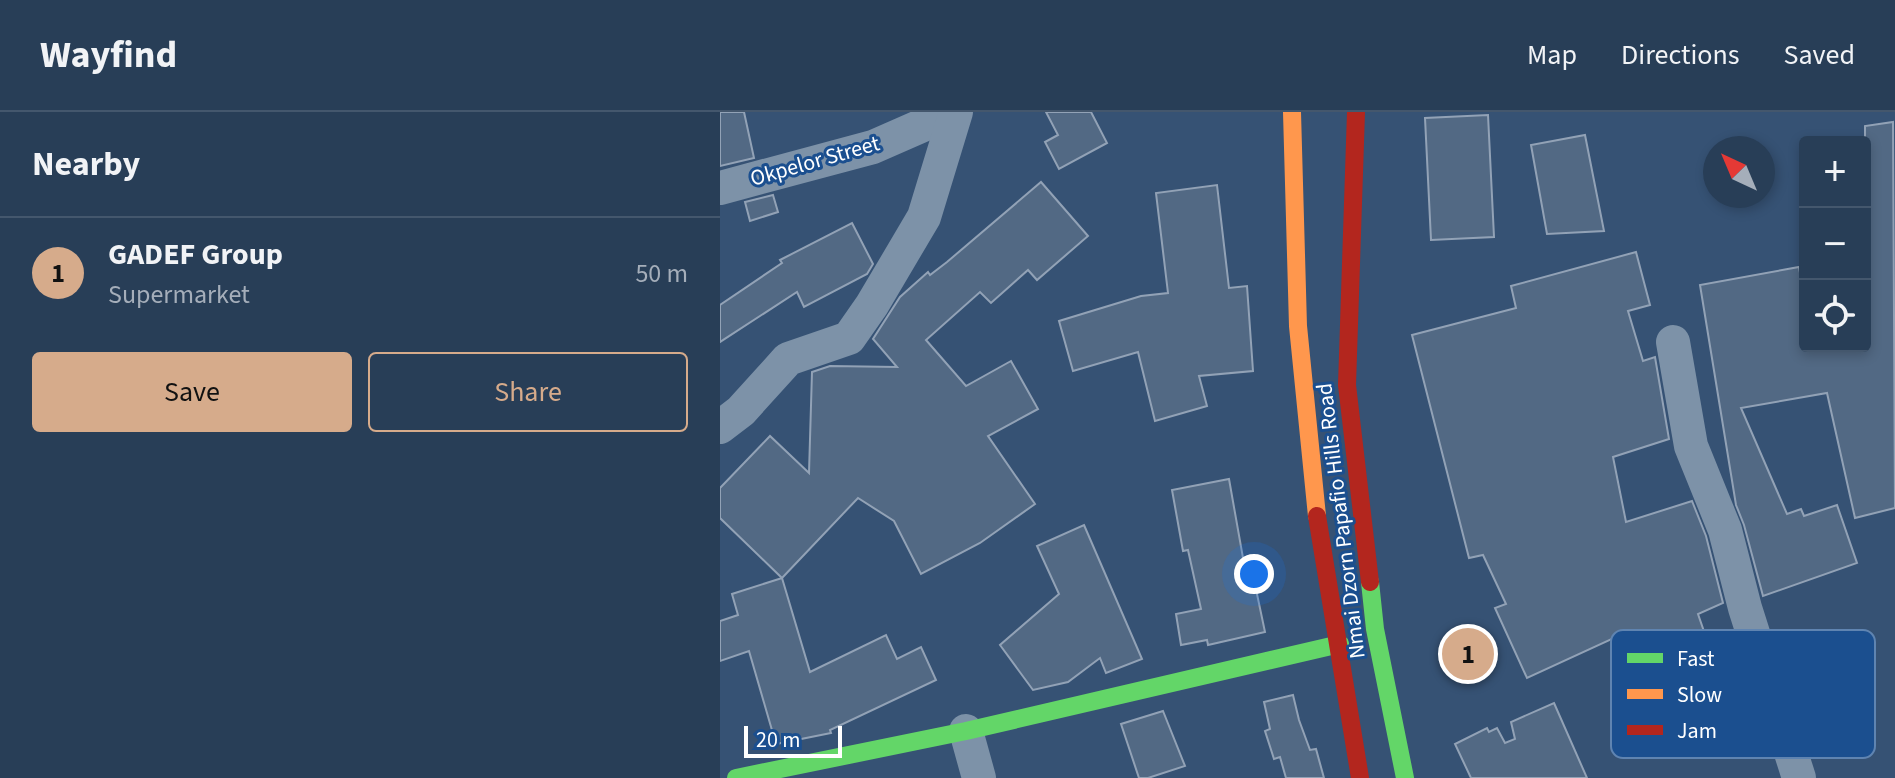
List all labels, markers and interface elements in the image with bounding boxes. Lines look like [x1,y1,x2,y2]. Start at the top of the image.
text: Wayfind [40,28,177,82]
text: Map [1527,35,1577,75]
text: Directions [1621,35,1740,75]
text: Saved [1784,35,1855,75]
street label: Okpelor Street [747,127,884,195]
north arrow [1703,136,1775,208]
map controls [1799,136,1871,352]
button: + [1799,136,1871,208]
text: Nearby [32,140,140,189]
button: − [1799,208,1871,280]
text: GADEF Group [108,233,283,276]
text: 1 [51,255,65,292]
text: 50 m [635,255,688,292]
text: Supermarket [108,276,250,313]
button: locate [1799,280,1871,352]
button: Save [32,352,352,432]
button: Share [368,352,688,432]
street label: Nmai Dzorn Papafio Hills Road [1308,381,1374,661]
your location [1234,554,1274,594]
pin: 1 [1442,624,1494,684]
legend [1611,630,1875,758]
text: Fast [1677,643,1715,675]
text: Slow [1677,679,1722,711]
text: Jam [1677,715,1717,747]
scale bar [744,722,842,758]
text: 20 m [756,724,801,756]

